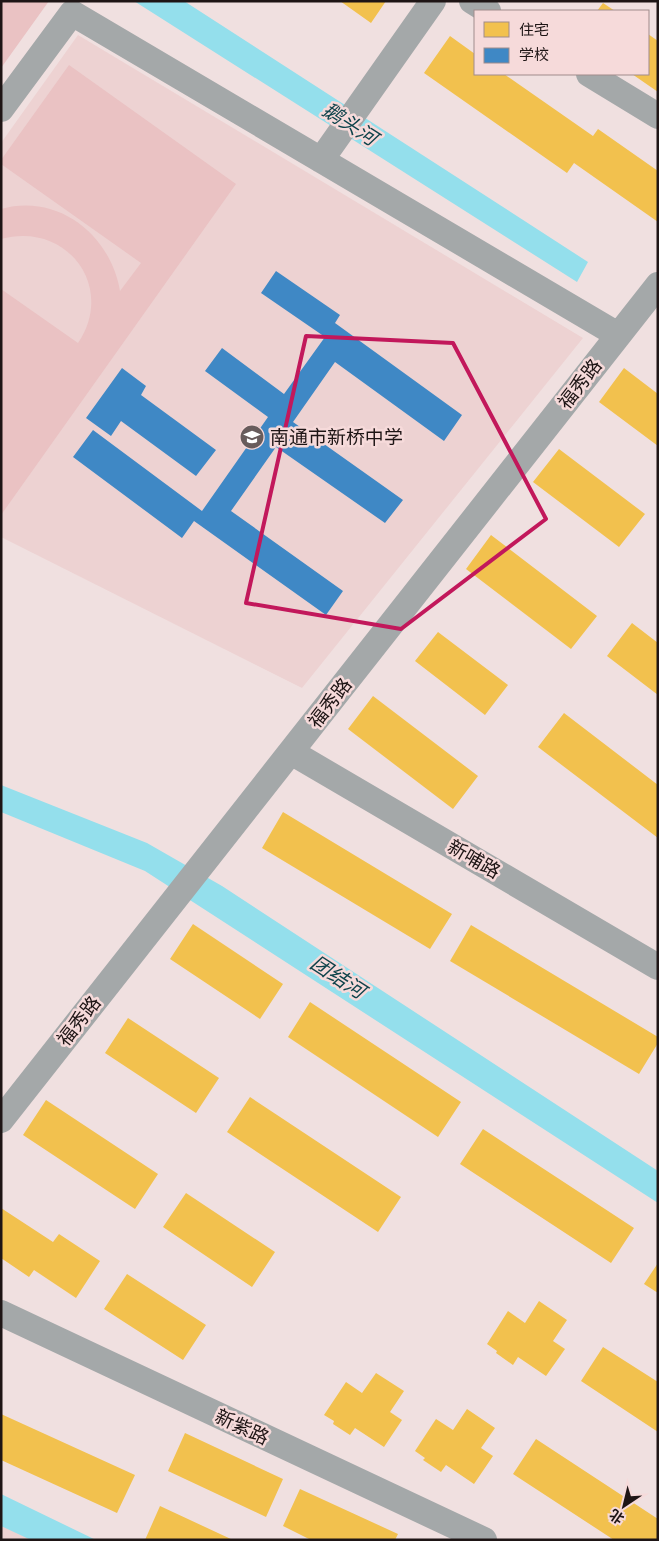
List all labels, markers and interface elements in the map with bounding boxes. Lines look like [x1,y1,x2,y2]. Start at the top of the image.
legend [474,10,649,75]
text: 住宅 [519,21,549,39]
text: 学校 [519,46,549,64]
water label: 鹅头河 [318,98,385,153]
street label: 福秀路 [553,354,607,414]
school or university icon: 南通市新桥中学 [239,424,265,450]
place label: 南通市新桥中学 [270,426,403,449]
street label: 福秀路 [303,673,357,733]
street label: 新哺路 [444,835,504,883]
water label: 团结河 [306,951,373,1006]
street label: 福秀路 [52,991,106,1051]
street label: 新紫路 [211,1405,273,1449]
north arrow [599,1481,649,1531]
text: 北 [606,1505,627,1528]

